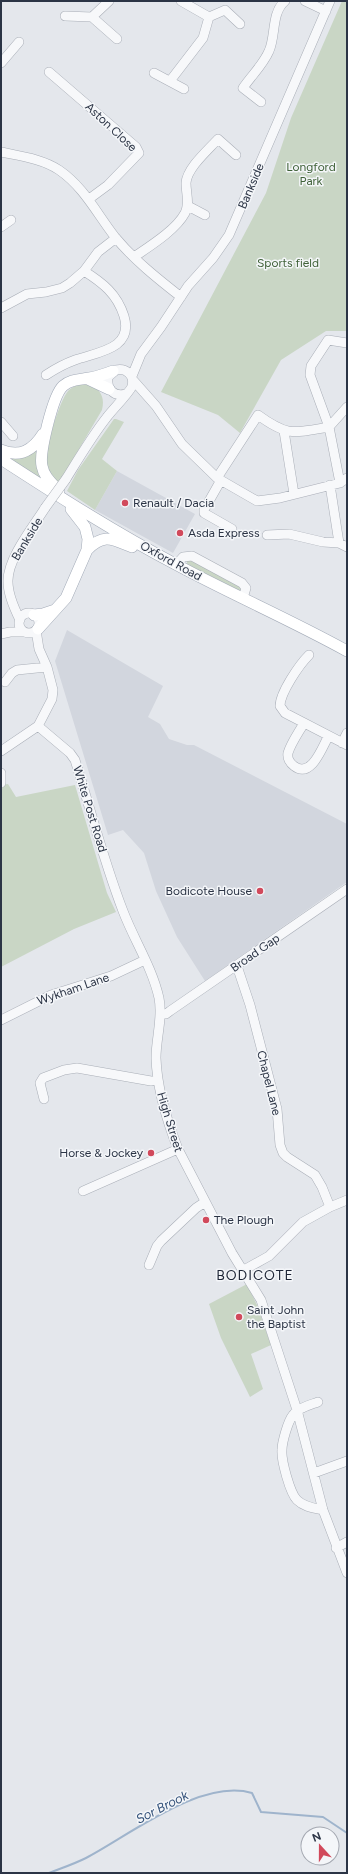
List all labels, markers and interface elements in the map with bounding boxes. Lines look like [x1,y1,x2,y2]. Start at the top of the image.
street label: Aston Close [82,100,140,155]
park label: Longford Park [286,160,336,188]
street label: Bankside [235,161,267,211]
park label: Sports field [257,256,319,270]
place label: Renault / Dacia [133,496,214,510]
marker: Renault / Dacia [120,498,130,508]
street label: Bankside [9,514,46,563]
place label: Asda Express [188,526,260,540]
marker: Asda Express [175,528,185,538]
street label: Oxford Road [138,538,204,584]
street label: White Post Road [70,764,110,854]
place label: Bodicote House [166,884,252,898]
marker: Bodicote House [255,886,265,896]
street label: Broad Gap [228,931,282,975]
street label: Wykham Lane [35,970,111,1008]
street label: Chapel Lane [254,1049,284,1117]
street label: High Street [154,1090,186,1154]
place label: Horse & Jockey [59,1146,144,1160]
marker: Horse & Jockey [146,1148,156,1158]
place label: The Plough [214,1213,274,1227]
marker: The Plough [201,1215,211,1225]
district label: BODICOTE [216,1267,294,1284]
place label: Saint John the Baptist [247,1303,306,1331]
marker: Saint John the Baptist [234,1312,244,1322]
water label: Sor Brook [133,1787,191,1827]
north arrow [300,1826,340,1866]
text: N [310,1830,323,1845]

